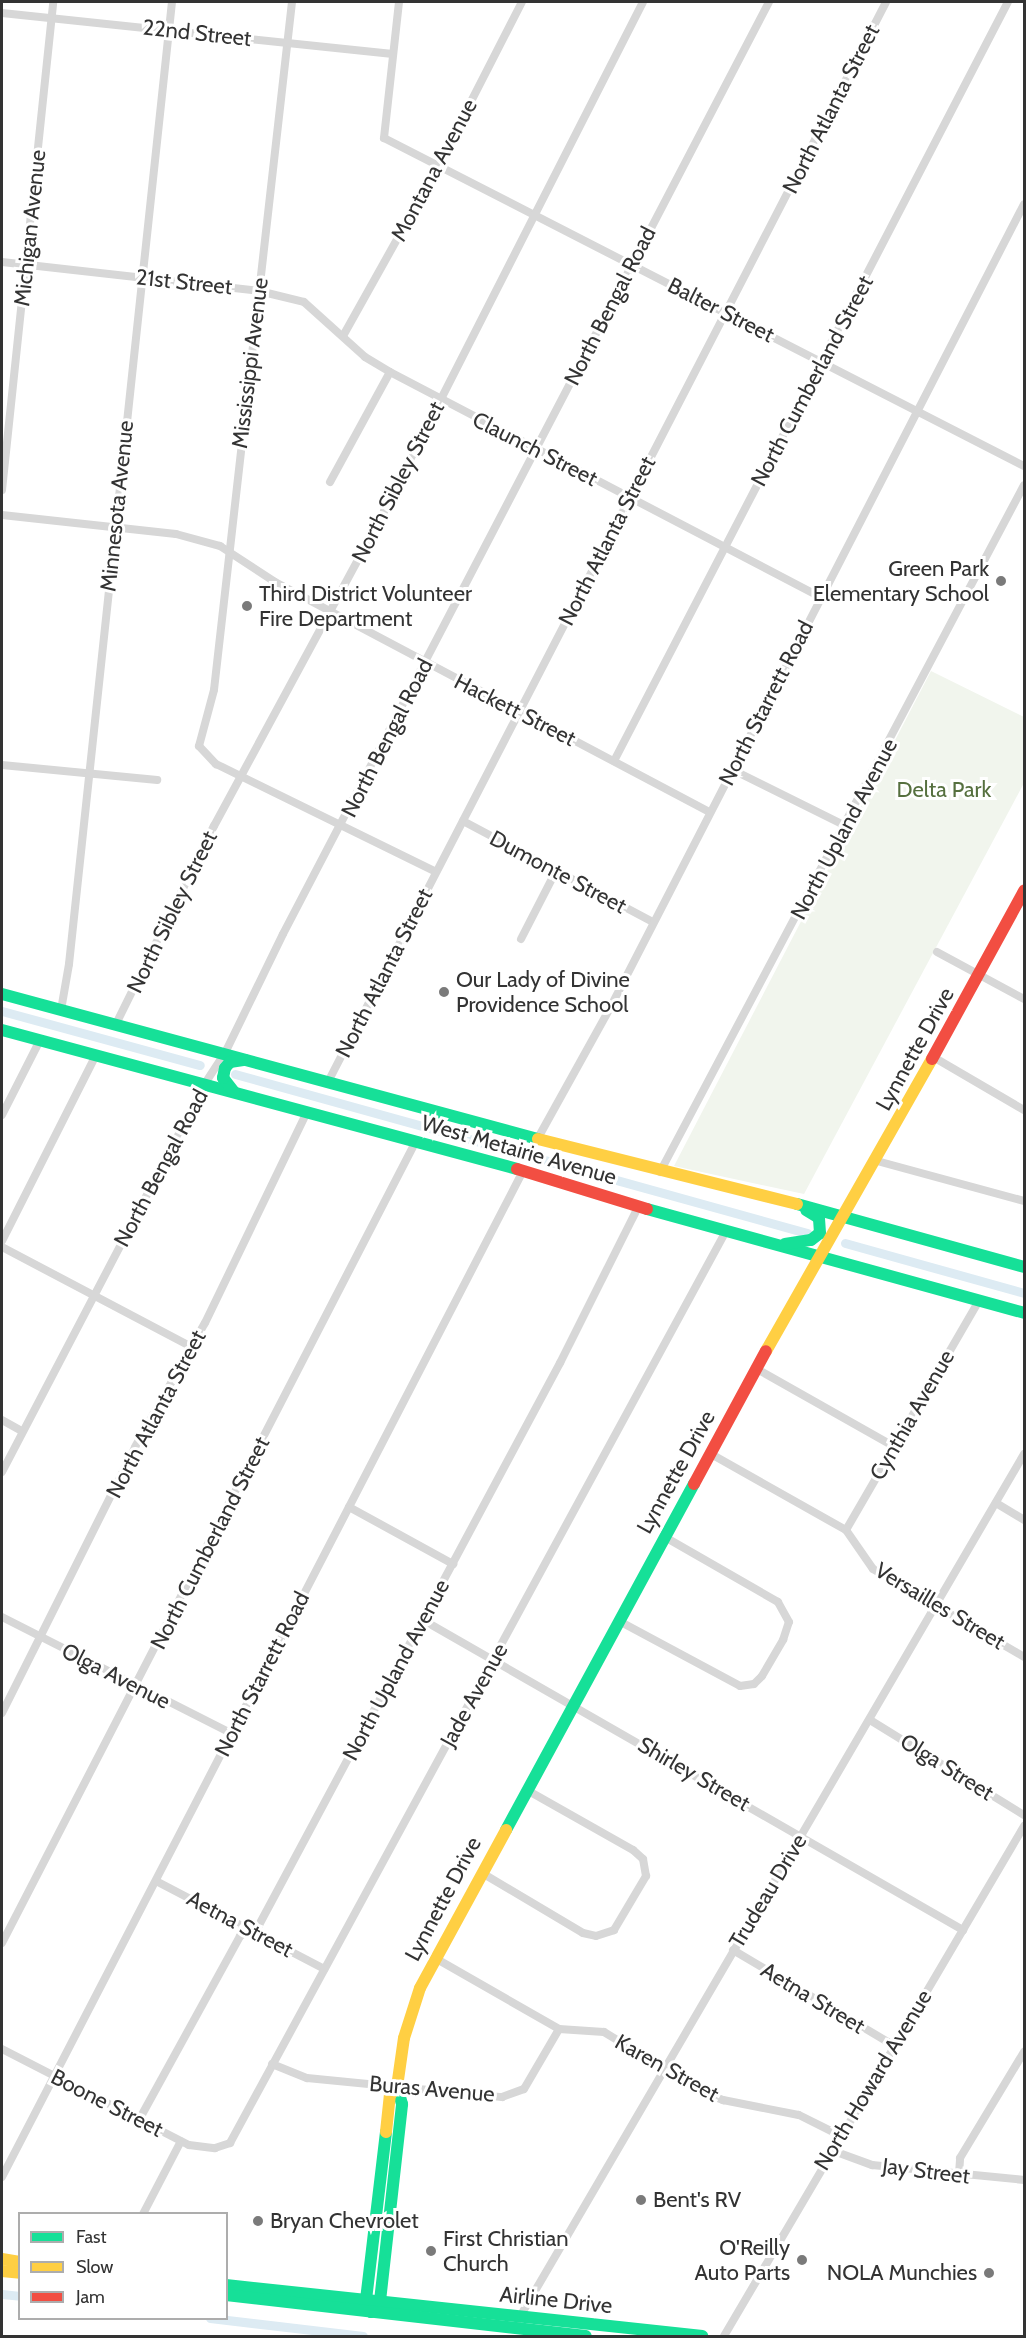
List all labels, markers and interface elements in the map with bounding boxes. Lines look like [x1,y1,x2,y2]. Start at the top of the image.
street label: 22nd Street [141,14,253,52]
street label: North Atlanta Street [777,20,885,198]
street label: Montana Avenue [385,94,483,246]
street label: Michigan Avenue [9,148,51,308]
street label: North Bengal Road [559,222,661,390]
street label: 21st Street [135,264,233,300]
street label: North Cumberland Street [745,271,879,491]
street label: Balter Street [663,272,779,348]
street label: Mississippi Avenue [226,276,274,450]
street label: North Sibley Street [346,397,450,567]
street label: Claunch Street [468,406,602,492]
street label: Minnesota Avenue [95,419,139,593]
street label: North Atlanta Street [553,452,661,630]
place label: Green Park Elementary School [813,555,989,606]
marker: Green Park Elementary School [994,574,1008,588]
place label: Third District Volunteer Fire Department [259,580,472,632]
marker: Third District Volunteer Fire Department [240,599,254,613]
street label: North Starrett Road [713,616,819,790]
street label: North Bengal Road [336,654,438,822]
street label: Hackett Street [450,668,580,752]
street label: North Upland Avenue [785,734,903,924]
park label: Delta Park [897,777,991,803]
street label: Dumonte Street [485,825,631,919]
street label: North Sibley Street [121,827,223,997]
street label: North Atlanta Street [330,884,438,1062]
place label: Our Lady of Divine Providence School [456,966,630,1017]
street label: Lynnette Drive [870,983,960,1115]
marker: Our Lady of Divine Providence School [437,985,451,999]
street label: North Bengal Road [108,1085,214,1251]
street label: West Metairie Avenue [418,1110,620,1190]
street label: North Atlanta Street [101,1326,211,1502]
street label: Cynthia Avenue [864,1345,960,1485]
street label: Lynnette Drive [631,1406,721,1538]
street label: North Cumberland Street [145,1432,275,1654]
street label: Versailles Street [870,1557,1010,1655]
street label: North Upland Avenue [337,1575,455,1765]
street label: North Starrett Road [209,1587,315,1761]
street label: Olga Avenue [57,1637,175,1715]
street label: Jade Avenue [435,1639,513,1751]
street label: Olga Street [895,1728,999,1806]
street label: Shirley Street [633,1731,755,1817]
street label: Trudeau Drive [724,1829,812,1953]
street label: Lynnette Drive [399,1832,487,1966]
street label: Aetna Street [182,1885,298,1963]
street label: Aetna Street [756,1957,870,2039]
street label: North Howard Avenue [809,1985,937,2175]
street label: Karen Street [610,2029,724,2107]
street label: Boone Street [46,2063,168,2143]
street label: Buras Avenue [368,2070,496,2108]
street label: Jay Street [881,2153,971,2189]
place label: Bent's RV [653,2187,741,2213]
marker: Bent's RV [634,2193,648,2207]
place label: Bryan Chevrolet [270,2208,419,2234]
legend [18,2212,228,2320]
marker: Bryan Chevrolet [251,2214,265,2228]
place label: First Christian Church [443,2225,569,2276]
text: Fast [76,2226,107,2248]
place label: O'Reilly Auto Parts [694,2234,790,2286]
marker: First Christian Church [424,2244,438,2258]
marker: O'Reilly Auto Parts [795,2253,809,2267]
text: Slow [76,2256,113,2278]
place label: NOLA Munchies [827,2260,977,2286]
marker: NOLA Munchies [982,2266,996,2280]
street label: Airline Drive [498,2281,614,2319]
text: Jam [76,2286,105,2308]

